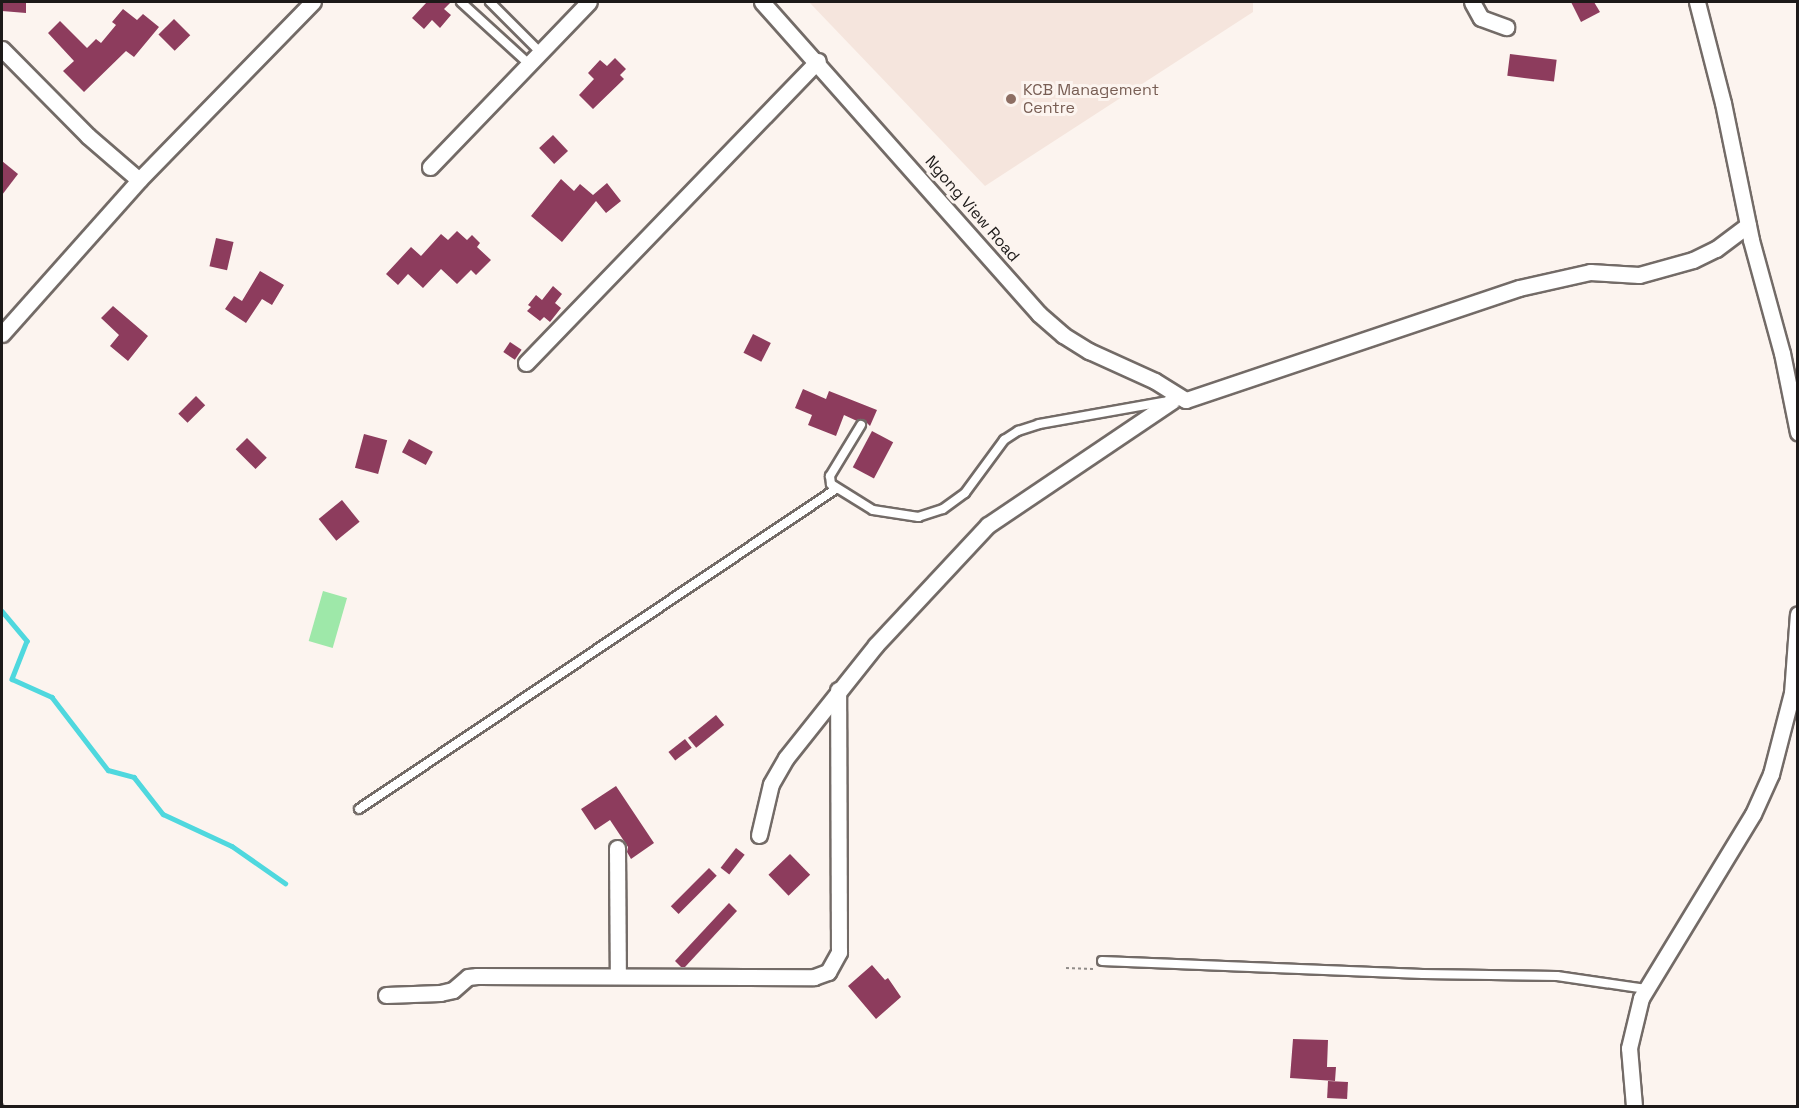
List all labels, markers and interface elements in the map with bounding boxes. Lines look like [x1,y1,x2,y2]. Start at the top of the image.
place label: KCB Management Centre [1023,80,1159,118]
marker: KCB Management Centre [1004,92,1018,106]
street label: Ngong View Road [921,152,1023,266]

